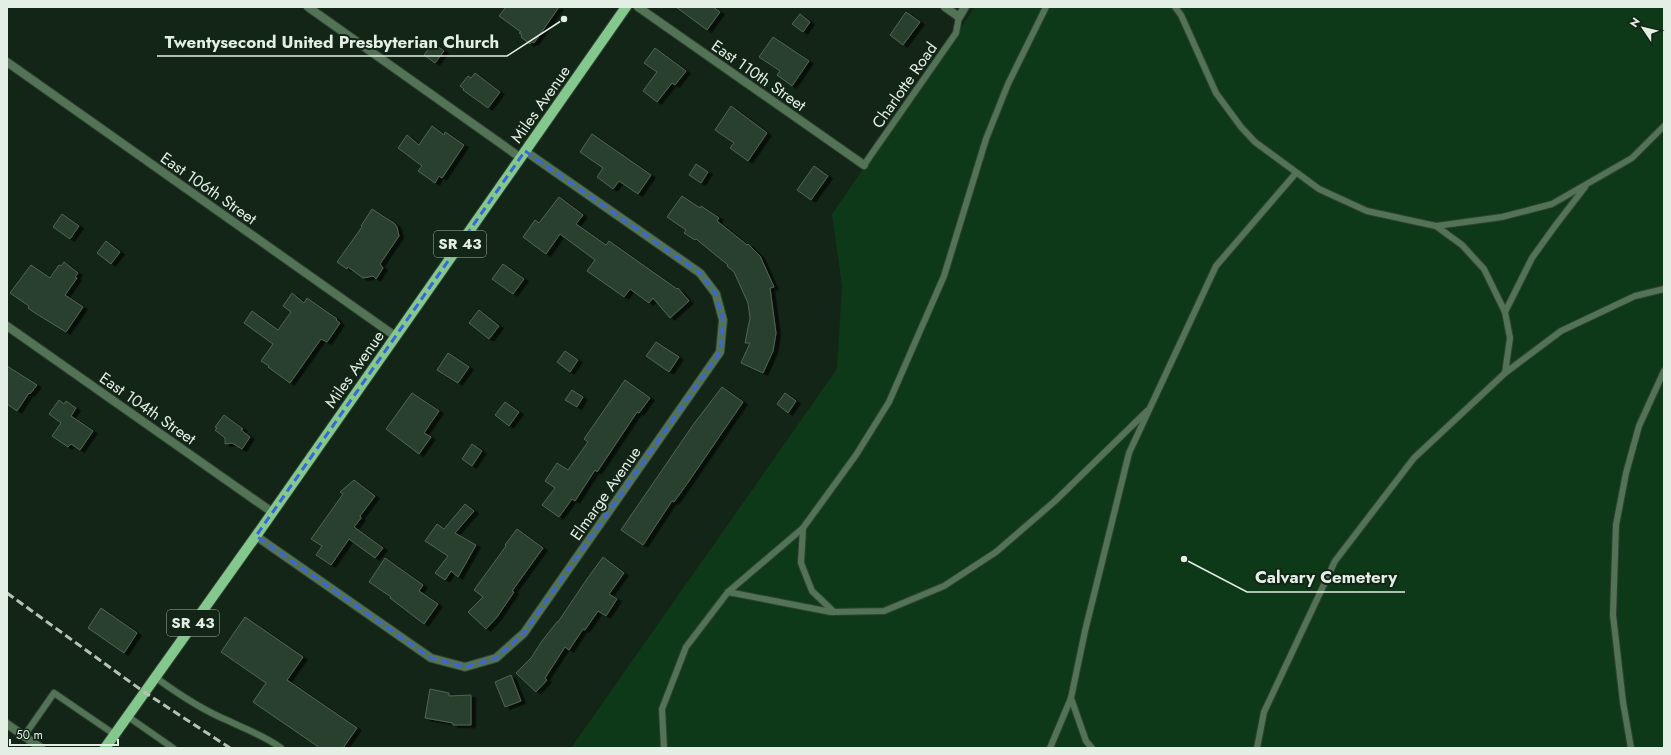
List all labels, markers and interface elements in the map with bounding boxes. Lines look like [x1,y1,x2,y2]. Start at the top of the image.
north arrow [1623,8,1663,48]
text: N [1626,14,1644,30]
callout: Twentysecond United Presbyterian Church [157,27,507,56]
text: Twentysecond United Presbyterian Church [165,30,499,54]
street label: East 110th Street [707,34,811,117]
street label: Charlotte Road [866,38,943,133]
street label: Miles Avenue [505,61,576,148]
street label: East 106th Street [156,147,262,230]
road number: SR 43 [434,231,486,257]
street label: Miles Avenue [319,326,390,413]
street label: East 104th Street [95,367,201,450]
street label: Elmarge Avenue [564,442,646,545]
callout: Calvary Cemetery [1247,563,1405,592]
text: Calvary Cemetery [1255,565,1398,589]
road number: SR 43 [167,610,219,636]
scale bar [10,721,118,747]
text: 50 m [16,726,43,744]

